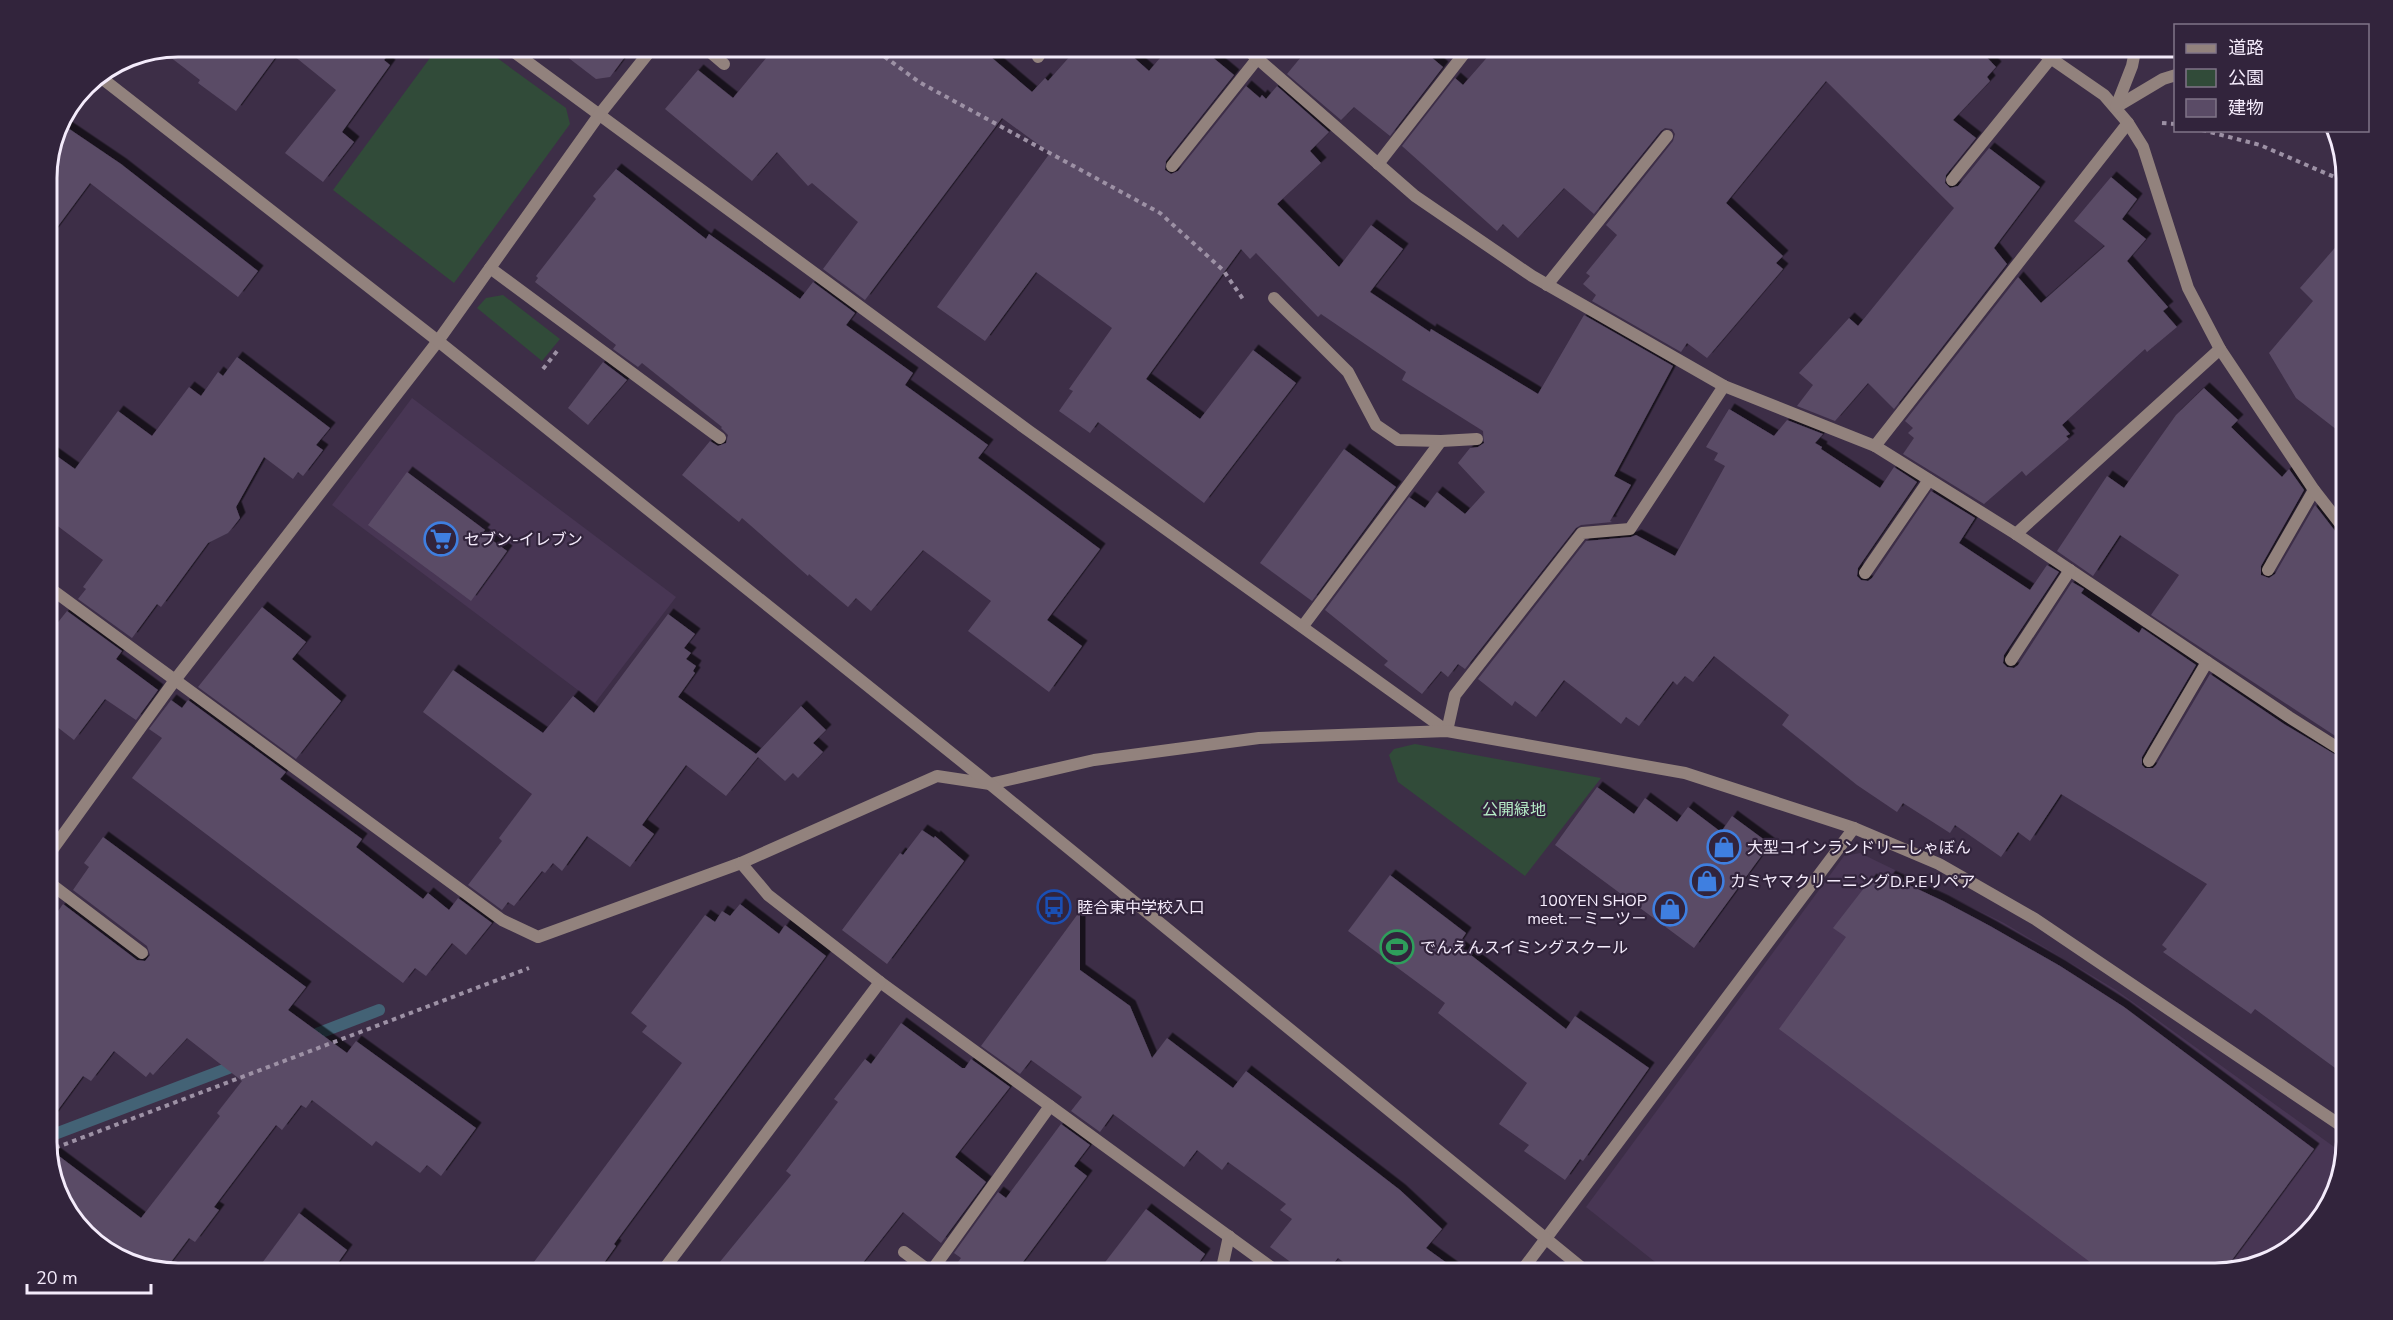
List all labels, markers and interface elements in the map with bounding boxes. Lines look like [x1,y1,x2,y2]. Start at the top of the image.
legend [2174,24,2369,132]
text: 道路 [2228,36,2264,60]
text: 公園 [2228,66,2264,90]
text: 建物 [2228,96,2264,120]
supermarket icon: セブン-イレブン [423,521,459,557]
place label: セブン-イレブン [464,529,583,551]
park label: 公開緑地 [1482,799,1546,821]
shop icon: 大型コインランドリーしゃぼん [1706,829,1742,865]
place label: 大型コインランドリーしゃぼん [1747,837,1971,859]
shop icon: カミヤマクリーニングD.P.Eリペア [1689,863,1725,899]
place label: カミヤマクリーニングD.P.Eリペア [1730,871,1975,893]
bus stop icon: 睦合東中学校入口 [1036,889,1072,925]
place label: 100YEN SHOP meet.－ミーツ－ [1527,890,1647,930]
shop icon: 100YEN SHOP meet.－ミーツ－ [1652,891,1688,927]
place label: 睦合東中学校入口 [1077,897,1205,919]
sports icon: でんえんスイミングスクール [1379,929,1415,965]
place label: でんえんスイミングスクール [1420,937,1628,959]
scale bar [27,1257,152,1295]
text: 20 m [36,1266,78,1290]

